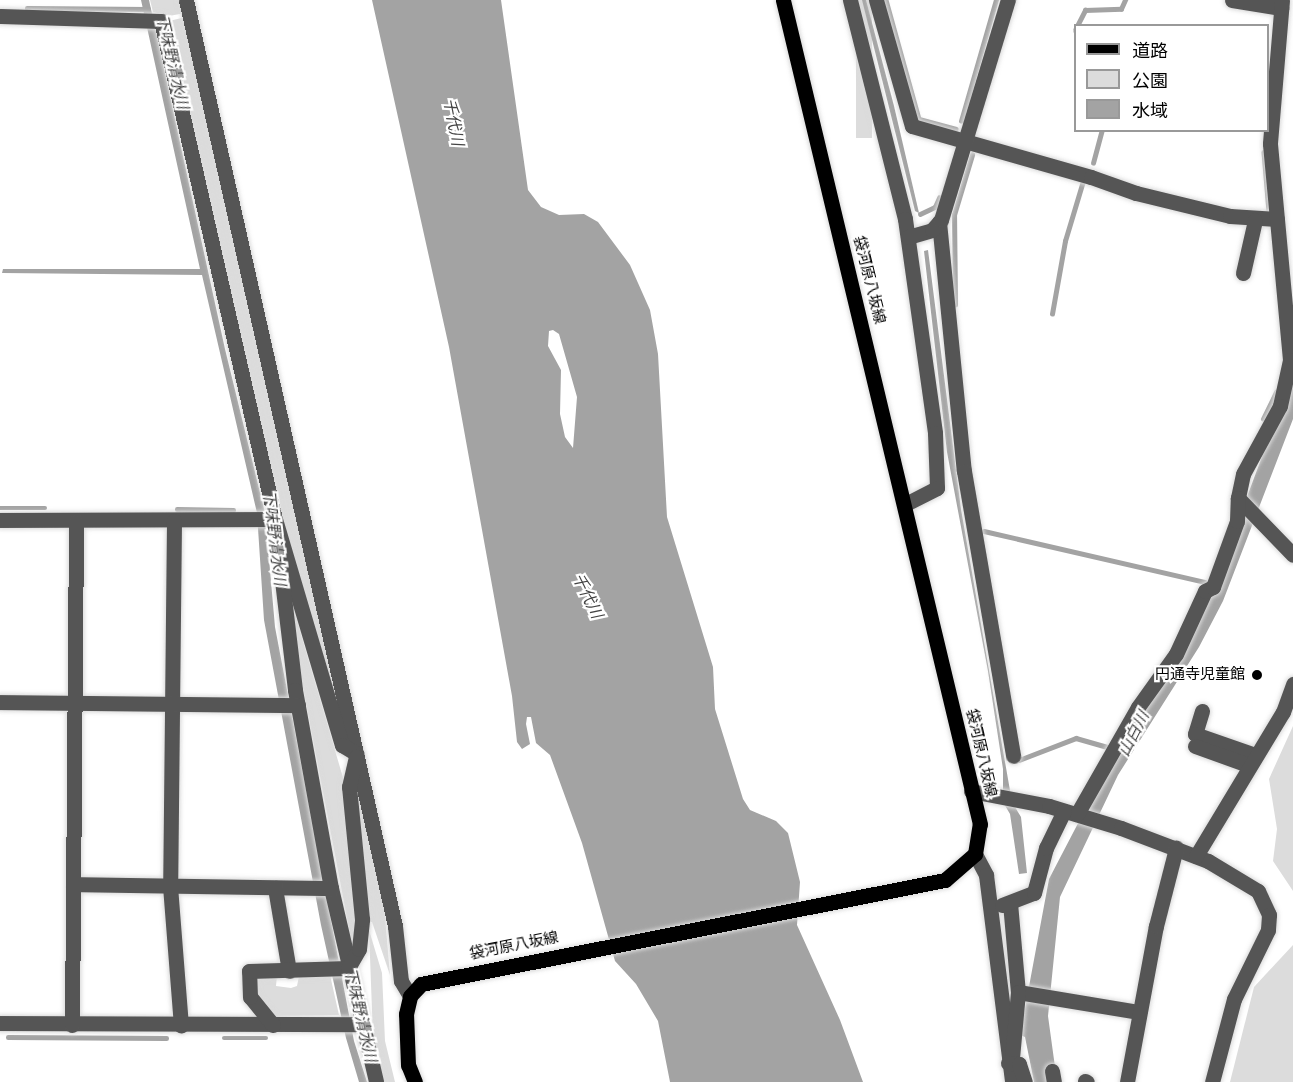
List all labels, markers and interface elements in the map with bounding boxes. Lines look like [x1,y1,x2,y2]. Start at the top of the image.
water label: 下味野清水川 [152,13,192,111]
legend [1074,24,1269,132]
text: 道路 [1132,40,1168,62]
text: 公園 [1132,70,1168,92]
water label: 千代川 [439,97,467,147]
text: 水域 [1132,100,1168,122]
street label: 袋河原八坂線 [849,234,889,326]
water label: 下味野清水川 [259,489,289,587]
water label: 千代川 [568,570,606,622]
place label: 円通寺児童館 [1155,666,1245,684]
marker: 円通寺児童館 [1250,668,1264,682]
street label: 袋河原八坂線 [962,707,1000,799]
water label: 山白川 [1115,708,1153,760]
street label: 袋河原八坂線 [468,929,560,963]
water label: 下味野清水川 [340,966,380,1064]

